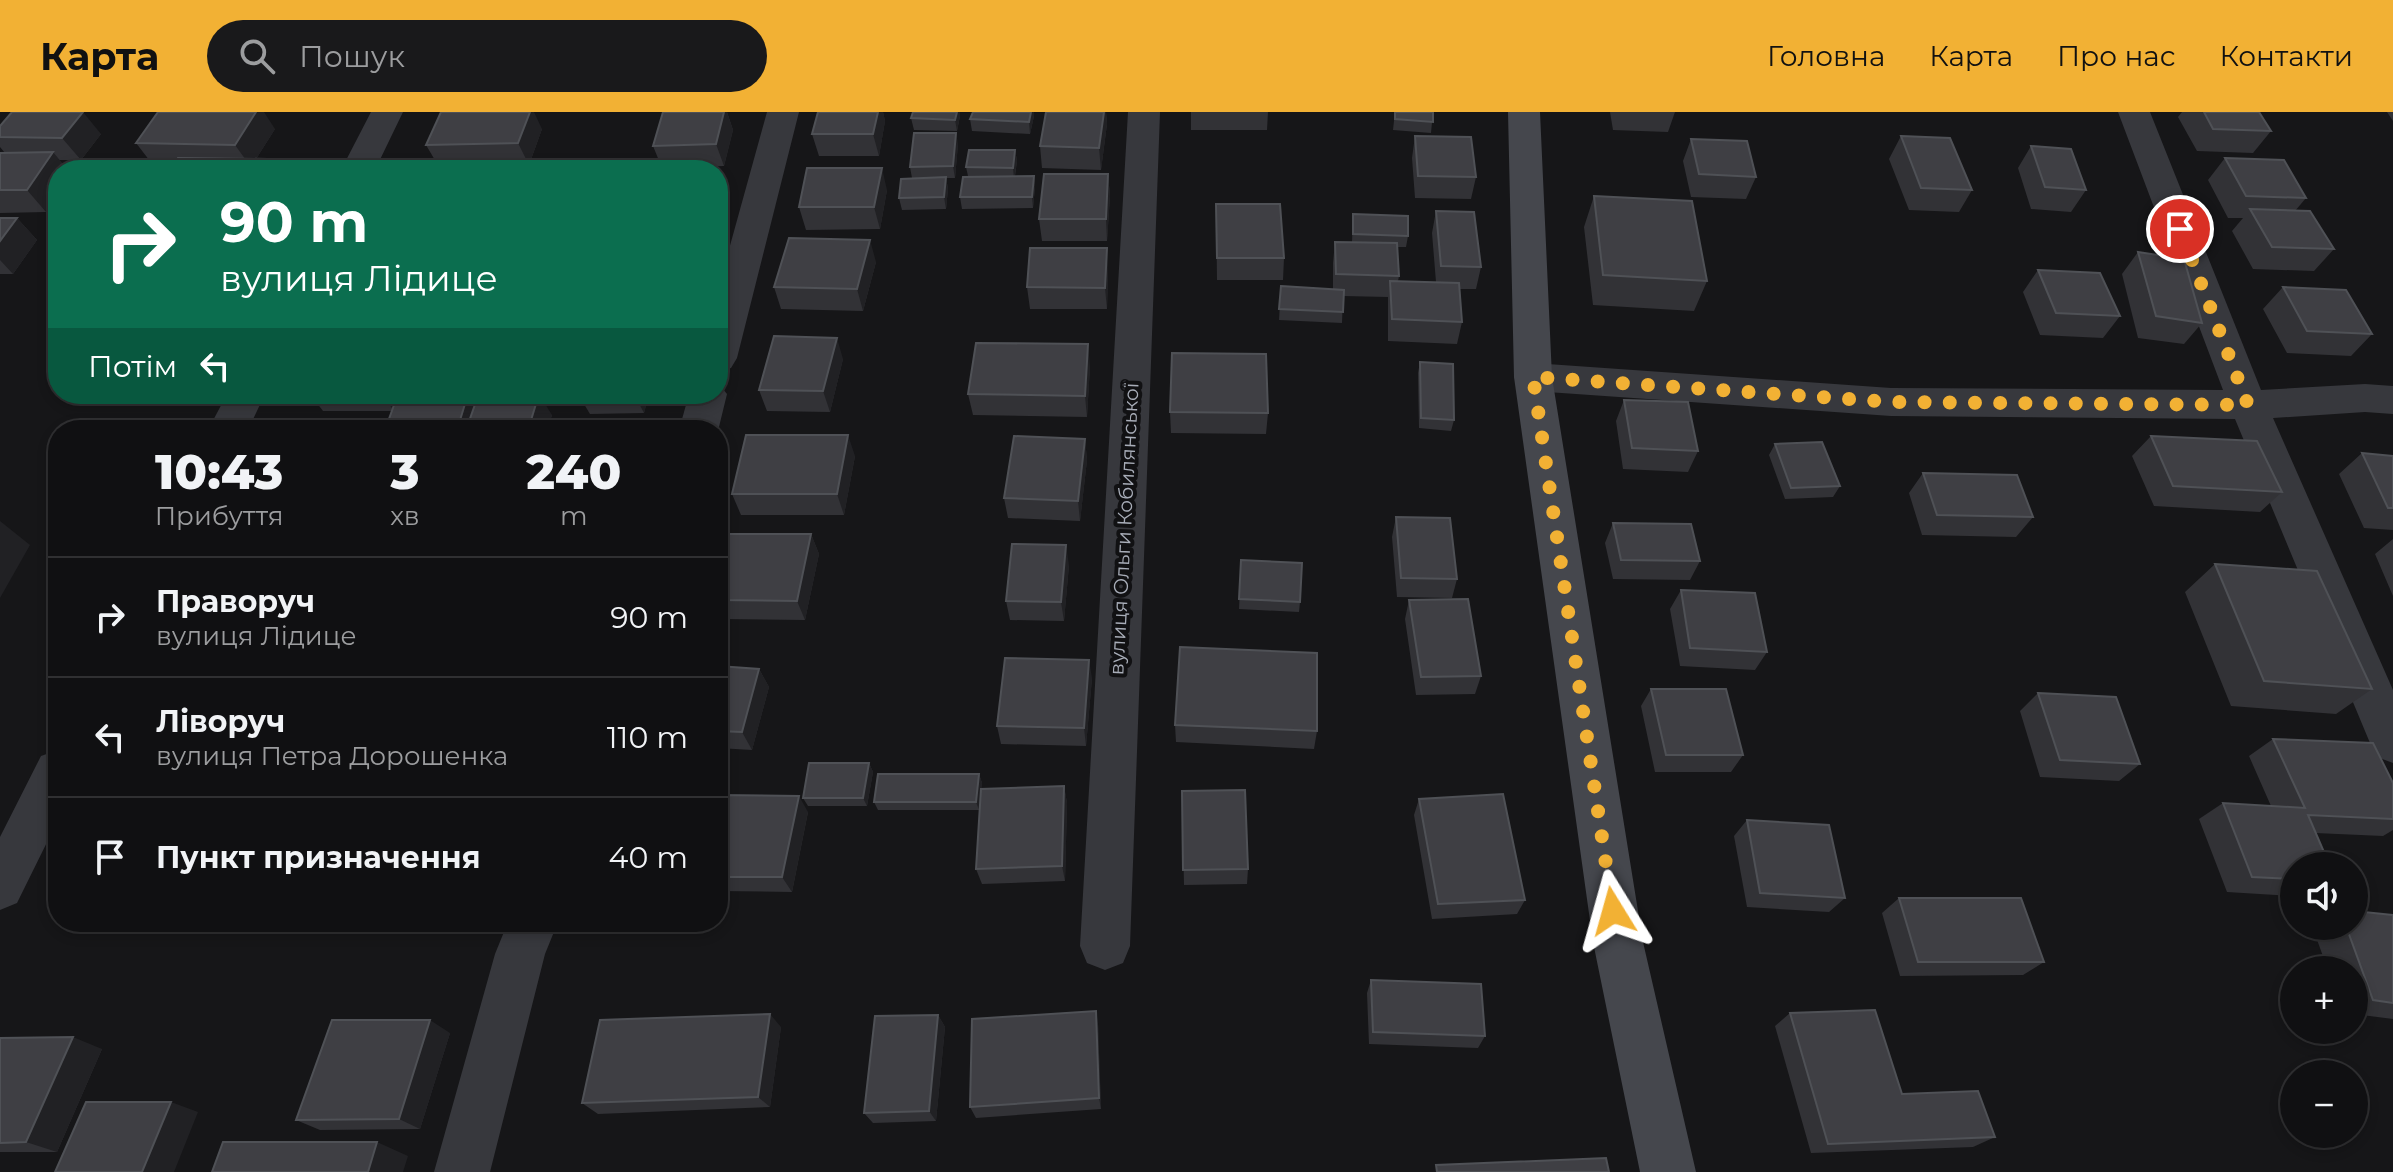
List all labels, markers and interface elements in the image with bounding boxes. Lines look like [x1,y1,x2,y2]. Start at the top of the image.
search box [207,20,767,92]
text: Карта [40,33,159,80]
icon: search [235,34,279,78]
text: Пошук [299,38,405,75]
text: Головна [1767,39,1885,73]
text: Карта [1929,39,2013,73]
text: Про нас [2057,39,2175,73]
text: Контакти [2219,39,2353,73]
text: 90 m [220,188,368,256]
icon: right [88,192,192,296]
pin [2146,195,2214,263]
icon: arrive [2158,207,2202,251]
text: вулиця Лідице [220,256,498,300]
icon: left [193,344,237,388]
text: Потім [88,348,177,385]
street label: вулиця Ольги Кобилянської [1104,382,1144,676]
text: 10:43 [155,443,283,501]
text: 3 [390,443,419,501]
text: 240 [526,443,621,501]
text: Прибуття [155,500,283,532]
text: хв [390,500,420,532]
text: m [560,500,588,532]
text: Праворуч [156,583,315,620]
icon: right [88,595,132,639]
text: 90 m [610,599,688,636]
text: вулиця Лідице [156,620,357,652]
text: Ліворуч [156,703,285,740]
icon: left [88,715,132,759]
text: 110 m [607,719,688,756]
text: вулиця Петра Дорошенка [156,740,508,772]
icon: arrive [88,835,132,879]
text: Пункт призначення [156,839,481,876]
text: 40 m [609,839,688,876]
map controls [2280,852,2368,1148]
button: sound [2280,852,2368,940]
position arrow [1571,869,1655,953]
button: + [2280,956,2368,1044]
button: − [2280,1060,2368,1148]

